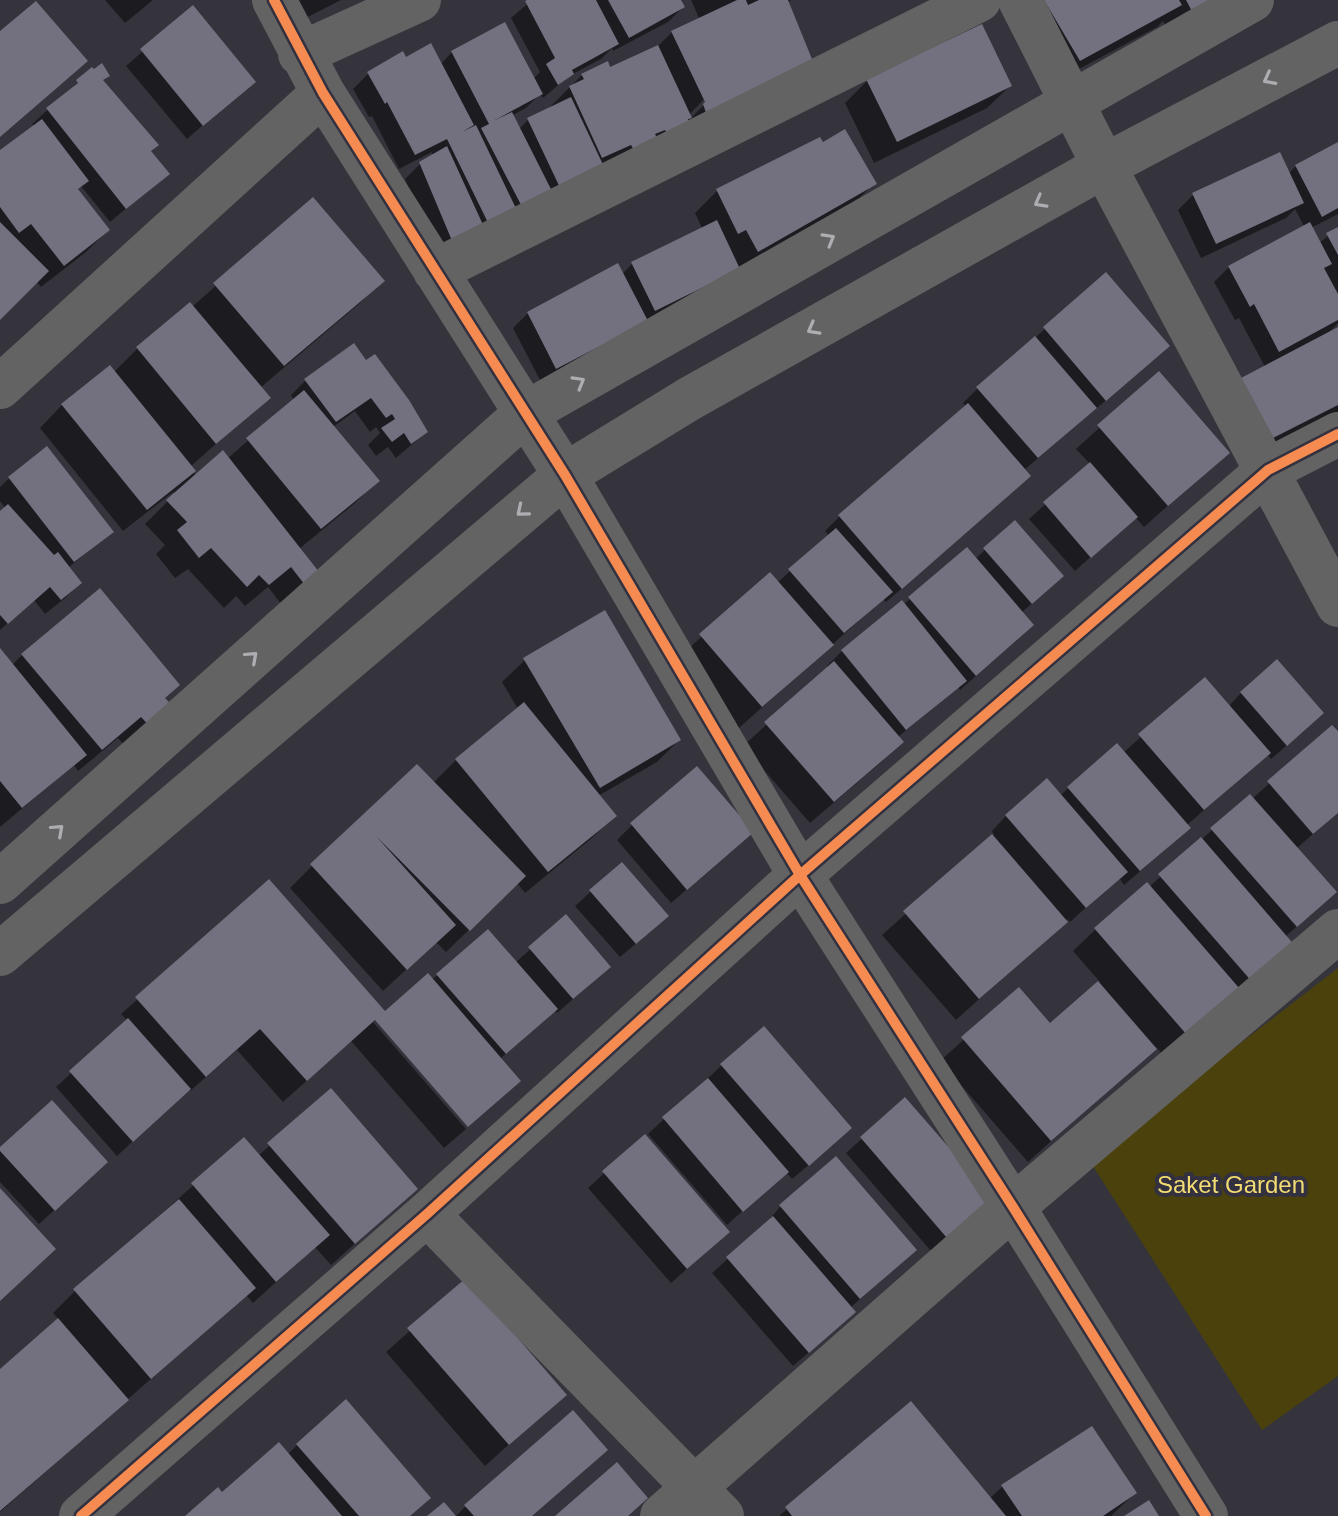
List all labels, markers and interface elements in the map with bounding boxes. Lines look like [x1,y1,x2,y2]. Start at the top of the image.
one-way arrow [1263,70,1277,85]
one-way arrow [1034,192,1049,208]
one-way arrow [821,233,835,249]
one-way arrow [807,319,822,335]
one-way arrow [570,376,585,392]
one-way arrow [517,501,531,516]
one-way arrow [243,652,258,666]
one-way arrow [49,825,64,839]
park label: Saket Garden [1157,1171,1305,1198]

